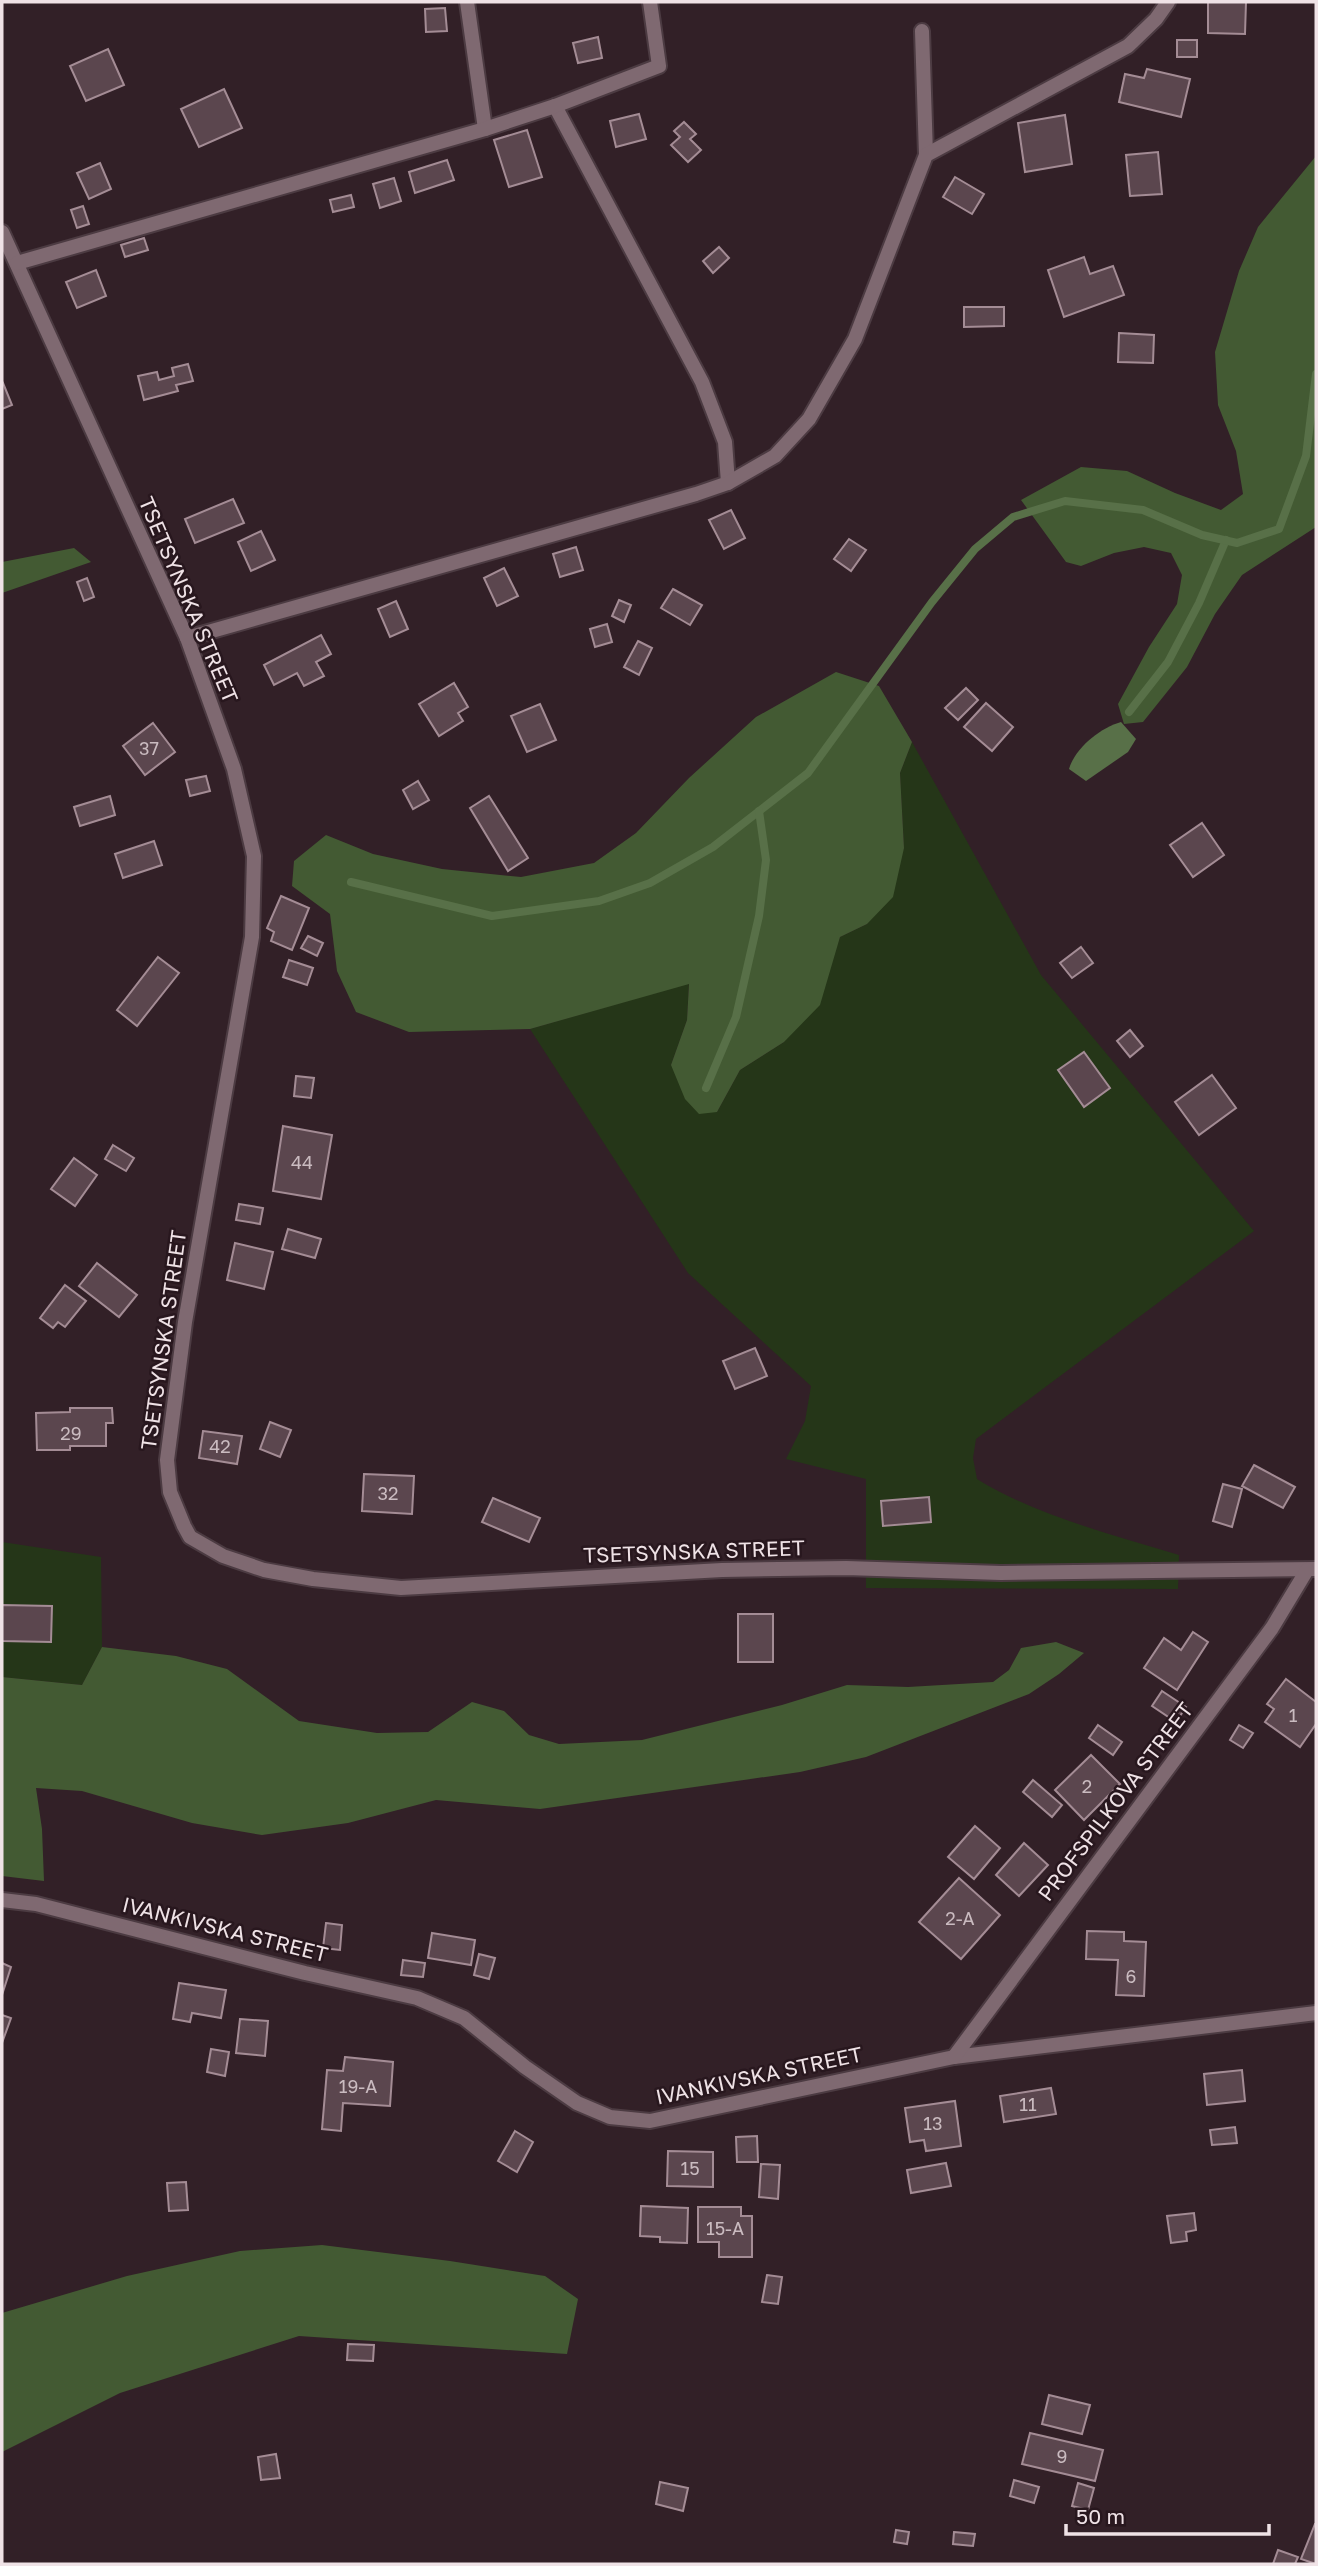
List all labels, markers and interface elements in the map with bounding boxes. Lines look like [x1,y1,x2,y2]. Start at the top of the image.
street label: TSETSYNSKA STREET [134,493,244,707]
house number: 37 [139,737,159,759]
house number: 44 [291,1151,313,1173]
street label: TSETSYNSKA STREET [135,1228,191,1451]
house number: 29 [60,1422,82,1444]
house number: 42 [209,1435,231,1457]
house number: 32 [378,1482,398,1504]
street label: TSETSYNSKA STREET [583,1534,805,1568]
street label: PROFSPILKOVA STREET [1032,1697,1198,1906]
house number: 1 [1289,1704,1298,1726]
house number: 2 [1082,1775,1092,1797]
street label: IVANKIVSKA STREET [120,1891,331,1967]
house number: 2-А [945,1907,975,1929]
house number: 6 [1126,1965,1136,1987]
street label: IVANKIVSKA STREET [653,2040,865,2110]
house number: 19-А [339,2075,377,2097]
house number: 11 [1019,2093,1037,2115]
house number: 13 [923,2112,943,2134]
house number: 15 [680,2157,700,2179]
house number: 15-А [706,2217,744,2239]
house number: 9 [1057,2445,1067,2467]
scale bar [1066,2492,1269,2536]
text: 50 m [1076,2503,1125,2529]

